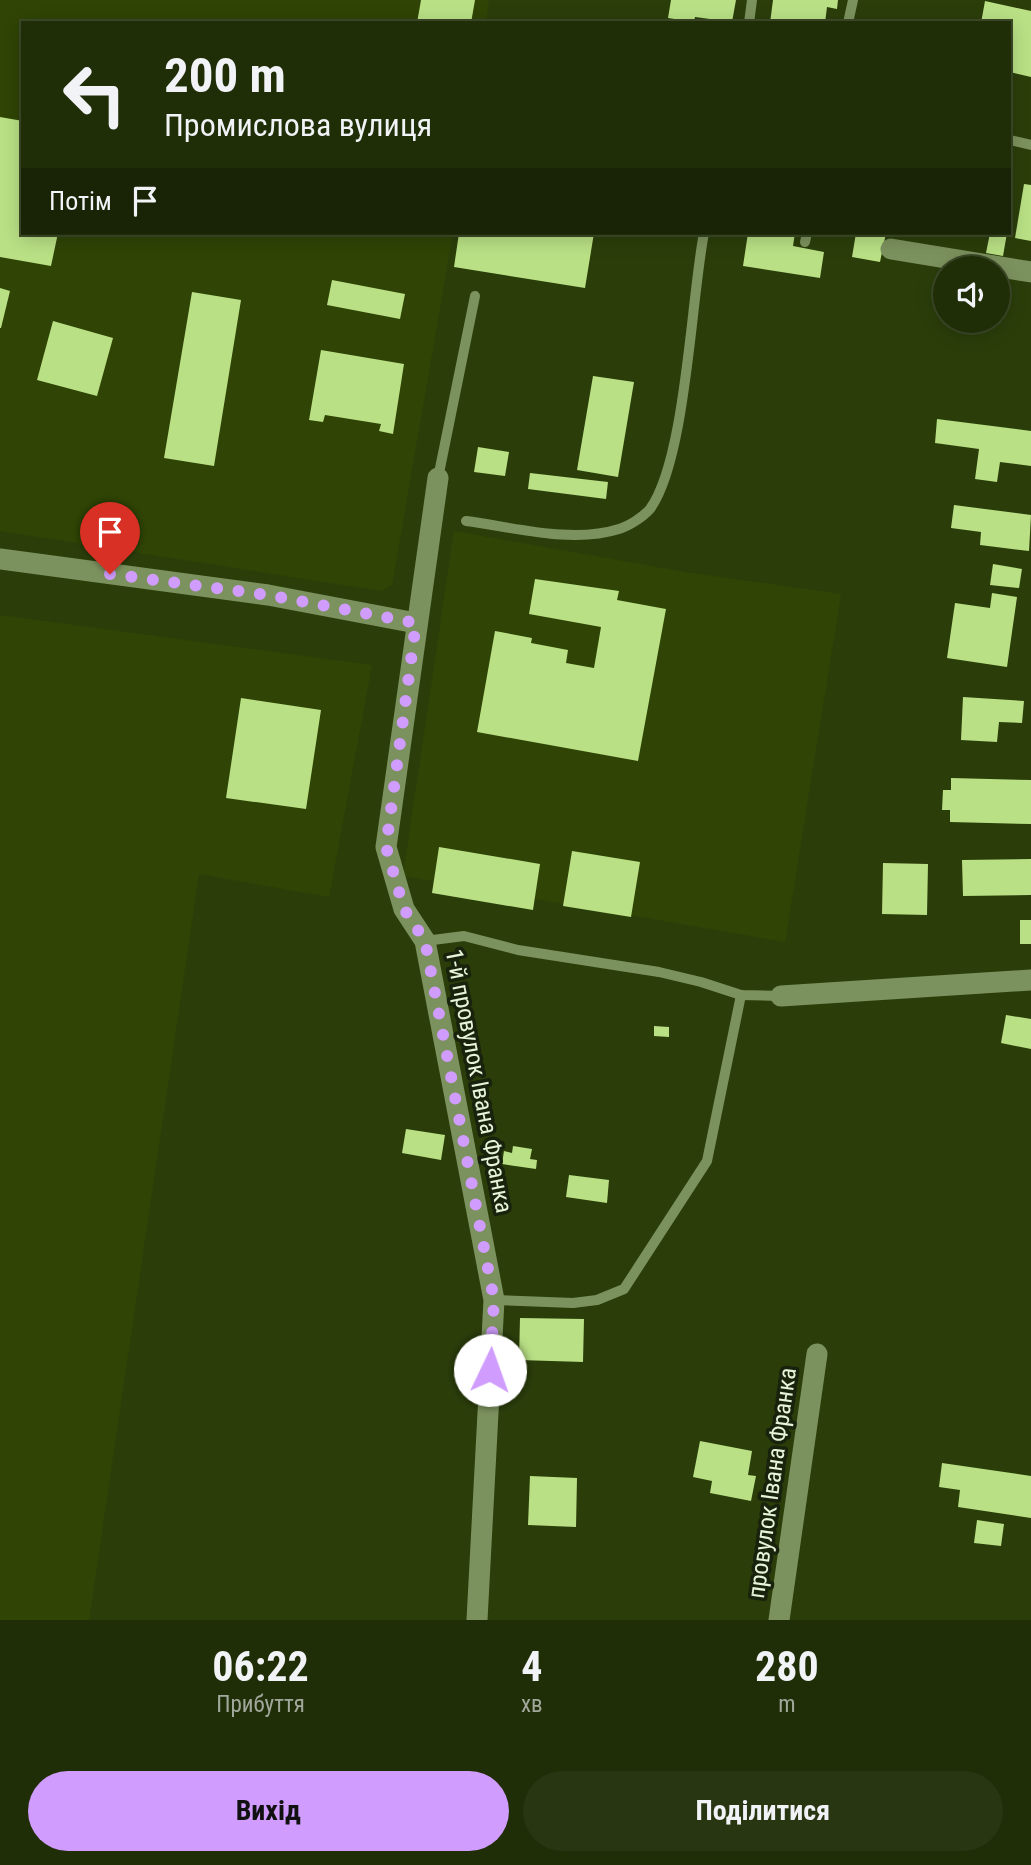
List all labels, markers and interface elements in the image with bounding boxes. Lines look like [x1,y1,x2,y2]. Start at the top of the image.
text: 200 m [164,47,286,104]
icon: left [49,49,140,140]
text: Промислова вулиця [164,106,432,144]
icon: arrive [126,182,164,220]
text: Потім [49,186,112,216]
map controls [933,256,1010,333]
button: sound [933,256,1010,333]
pin [80,502,140,574]
icon: arrive [91,513,129,551]
street label: 1-й провулок Івана Франка [440,947,518,1215]
position arrow [453,1333,527,1407]
street label: провулок Івана Франка [742,1366,802,1600]
text: 06:22 [212,1642,309,1691]
text: 4 [521,1642,542,1691]
text: 280 [755,1642,819,1691]
text: Прибуття [216,1691,305,1718]
text: хв [521,1691,543,1718]
text: m [778,1691,795,1718]
button: Вихід [28,1771,509,1851]
button: Поділитися [523,1771,1003,1851]

